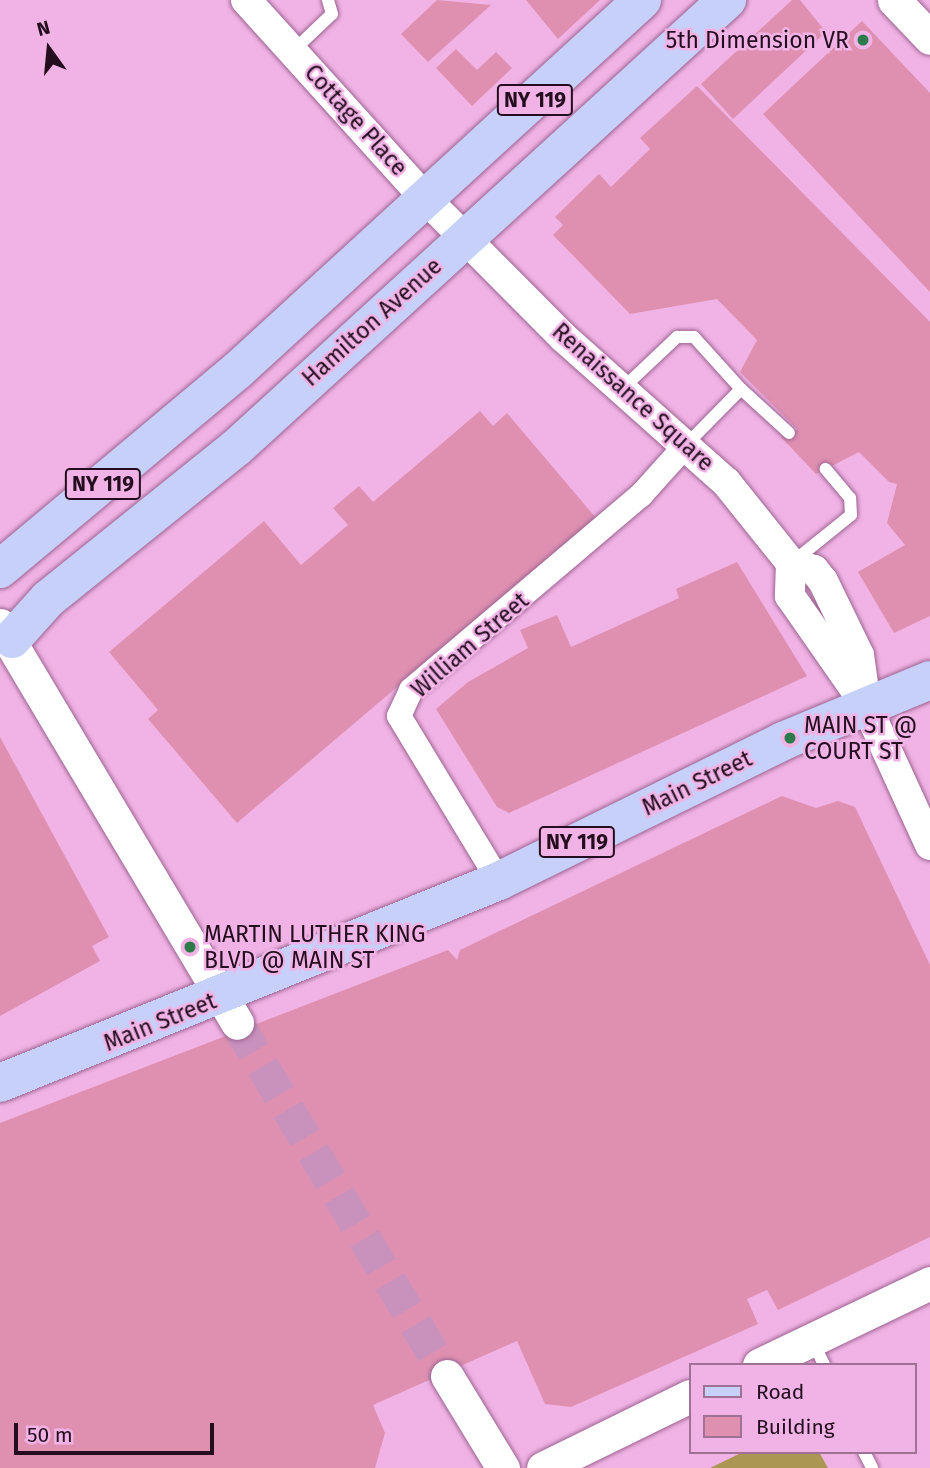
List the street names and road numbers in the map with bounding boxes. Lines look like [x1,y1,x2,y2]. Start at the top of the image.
street label: Cottage Place [299,59,413,181]
road number: NY 119 [496,82,574,118]
street label: Hamilton Avenue [296,252,448,392]
street label: Renaissance Square [547,317,719,477]
road number: NY 119 [64,466,142,502]
street label: William Street [406,587,534,703]
street label: Main Street [638,745,756,821]
road number: NY 119 [538,824,616,860]
street label: Main Street [100,987,220,1057]

